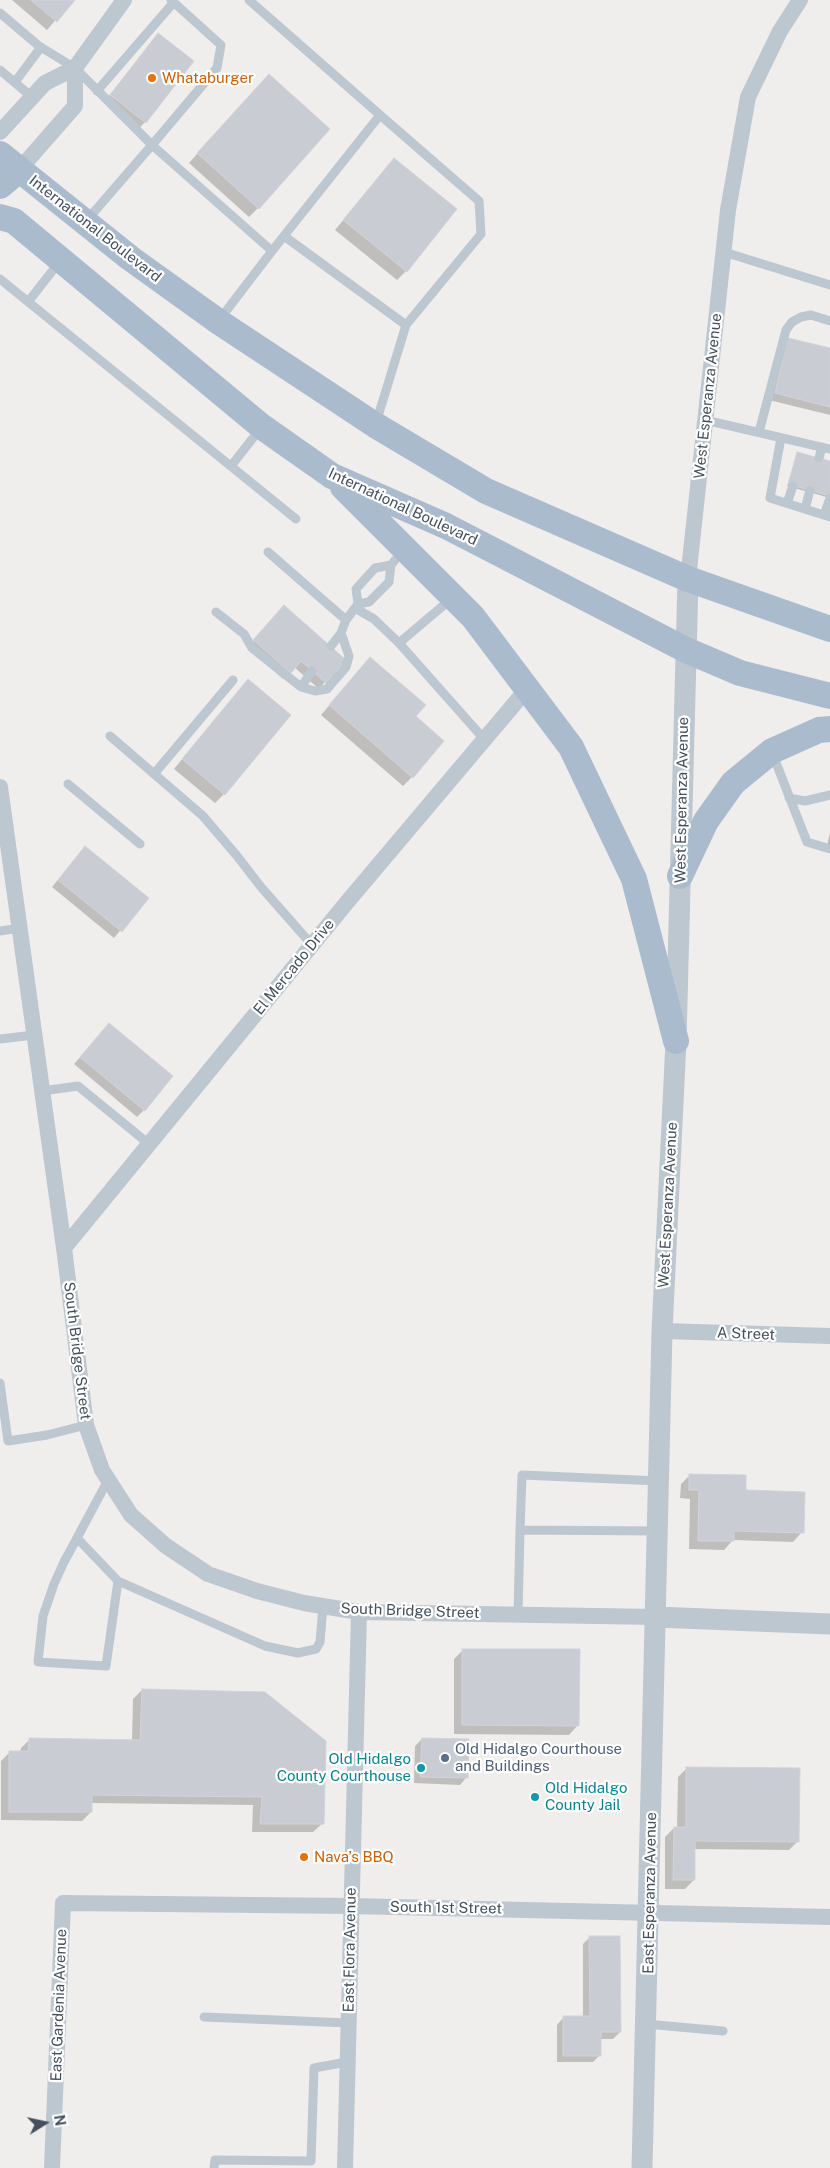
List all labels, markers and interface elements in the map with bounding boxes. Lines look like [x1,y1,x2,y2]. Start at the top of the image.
place label: Whataburger [162,69,254,87]
marker: Whataburger [146,72,158,84]
street label: International Boulevard [25,172,165,286]
street label: West Esperanza Avenue [690,312,726,480]
street label: International Boulevard [326,464,480,550]
street label: West Esperanza Avenue [672,717,692,883]
street label: El Mercado Drive [250,915,338,1019]
street label: West Esperanza Avenue [655,1121,681,1289]
street label: South Bridge Street [60,1281,94,1421]
street label: A Street [717,1324,775,1344]
street label: South Bridge Street [340,1600,480,1622]
place label: Old Hidalgo Courthouse and Buildings [455,1740,622,1775]
place label: Old Hidalgo County Courthouse [277,1750,411,1785]
marker: Old Hidalgo Courthouse and Buildings [439,1752,451,1764]
marker: Old Hidalgo County Courthouse [415,1762,427,1774]
place label: Old Hidalgo County Jail [545,1779,627,1814]
marker: Old Hidalgo County Jail [529,1791,541,1803]
street label: East Esperanza Avenue [640,1812,660,1974]
place label: Nava’s BBQ [314,1848,394,1866]
marker: Nava’s BBQ [298,1851,310,1863]
street label: East Flora Avenue [340,1887,360,2013]
street label: South 1st Street [390,1898,502,1918]
street label: East Gardenia Avenue [47,1928,71,2082]
north arrow [20,2098,70,2148]
text: N [51,2114,69,2127]

